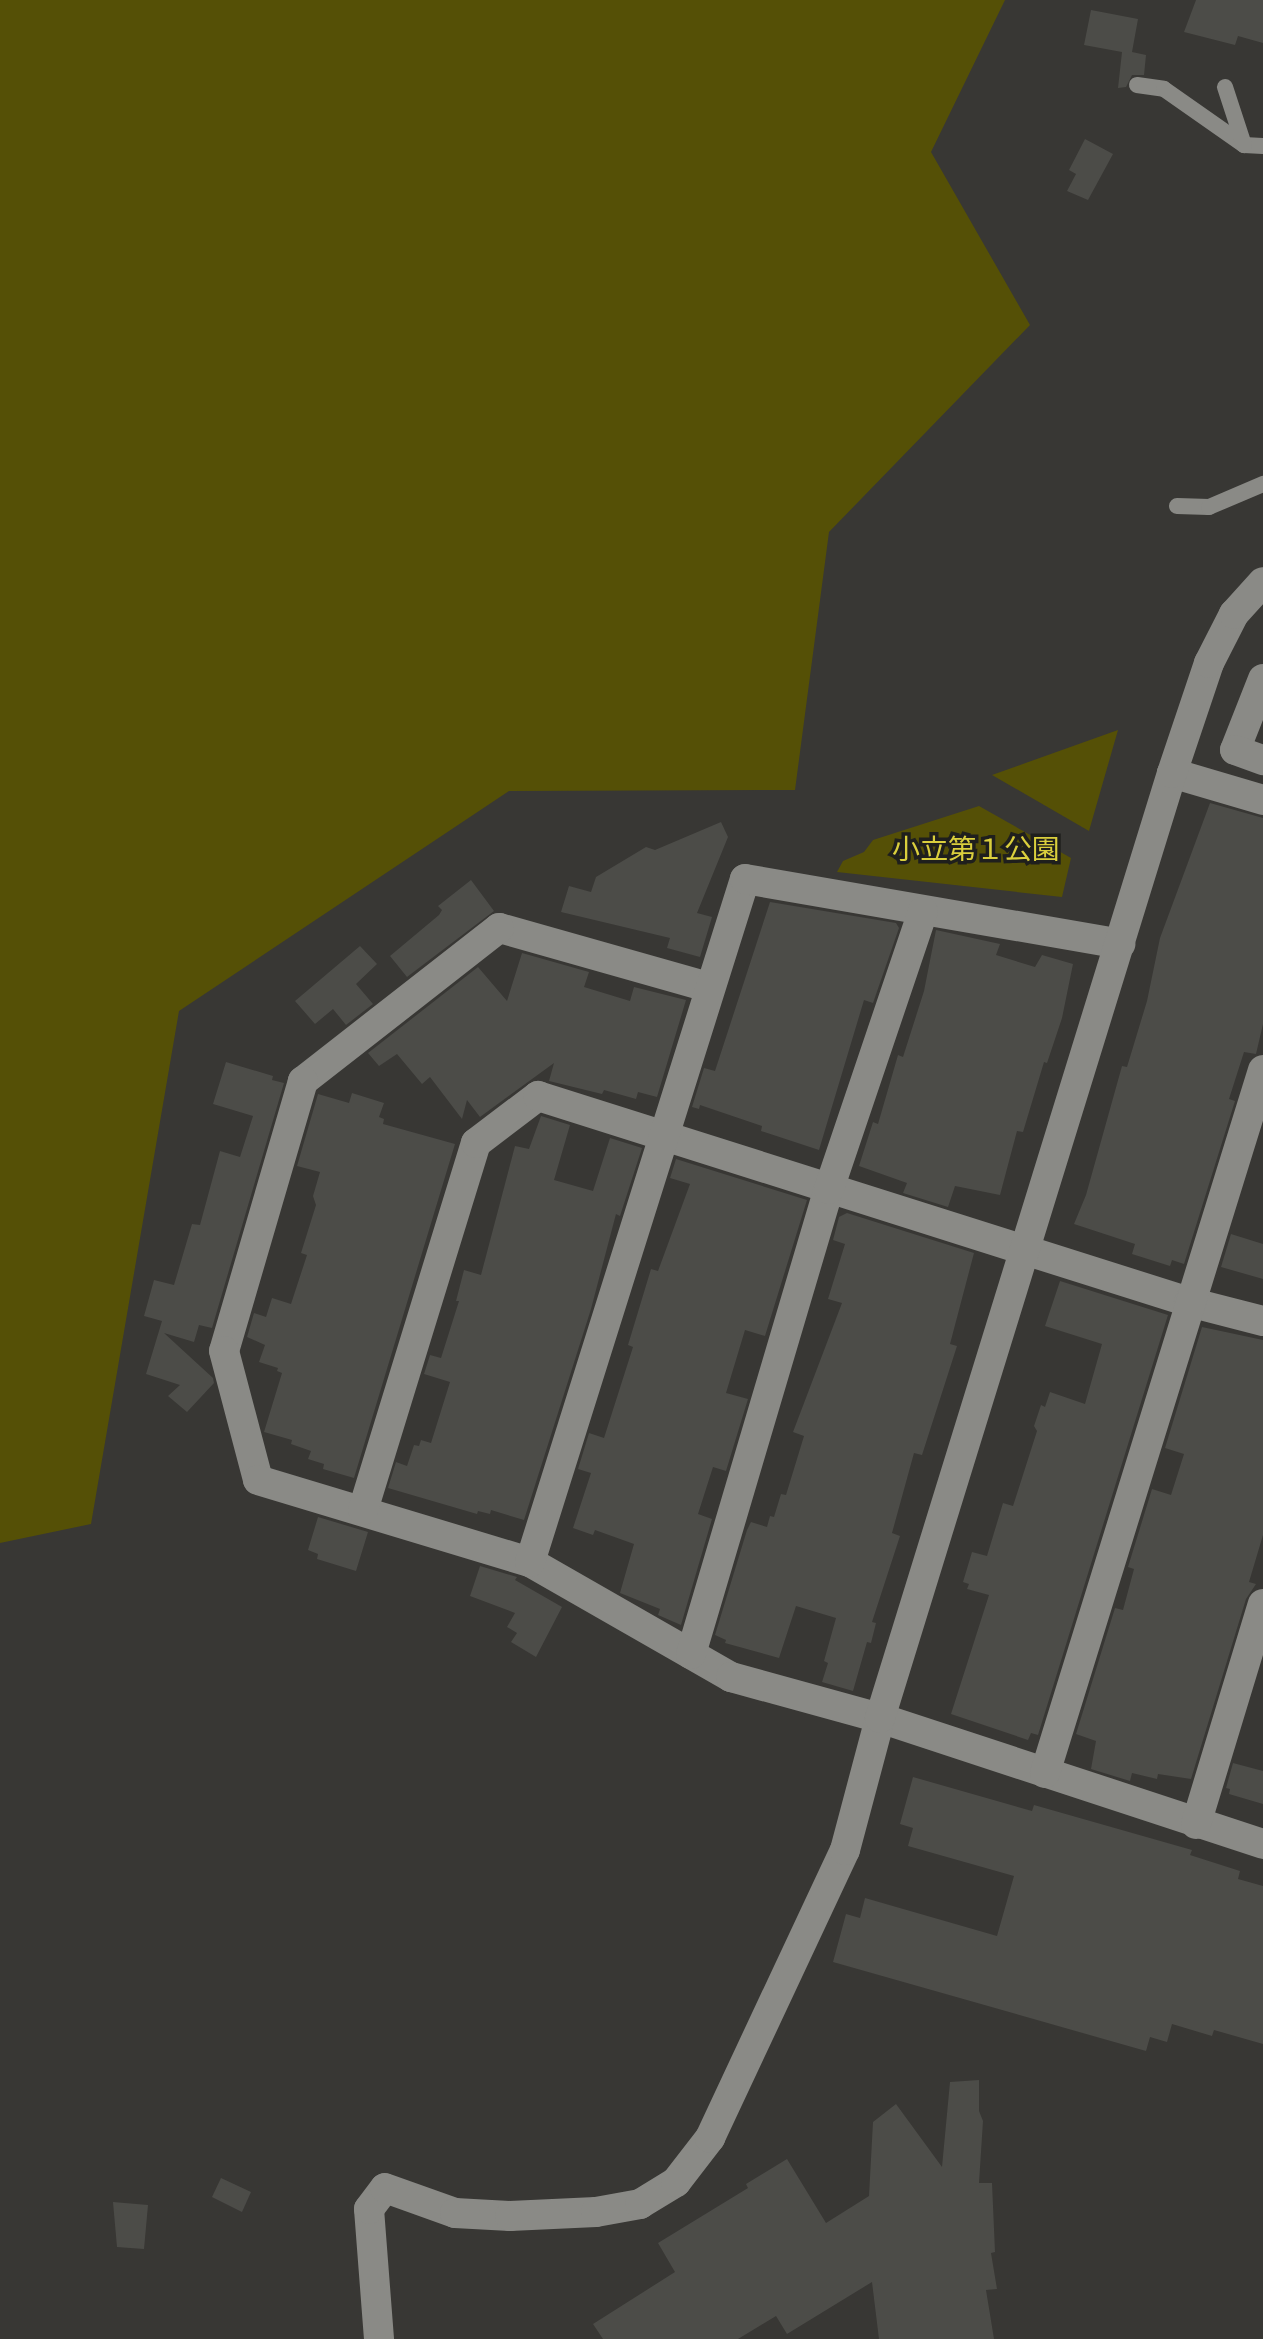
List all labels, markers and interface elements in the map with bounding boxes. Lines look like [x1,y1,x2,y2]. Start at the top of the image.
park label: 小立第１公園 [892,832,1060,866]

